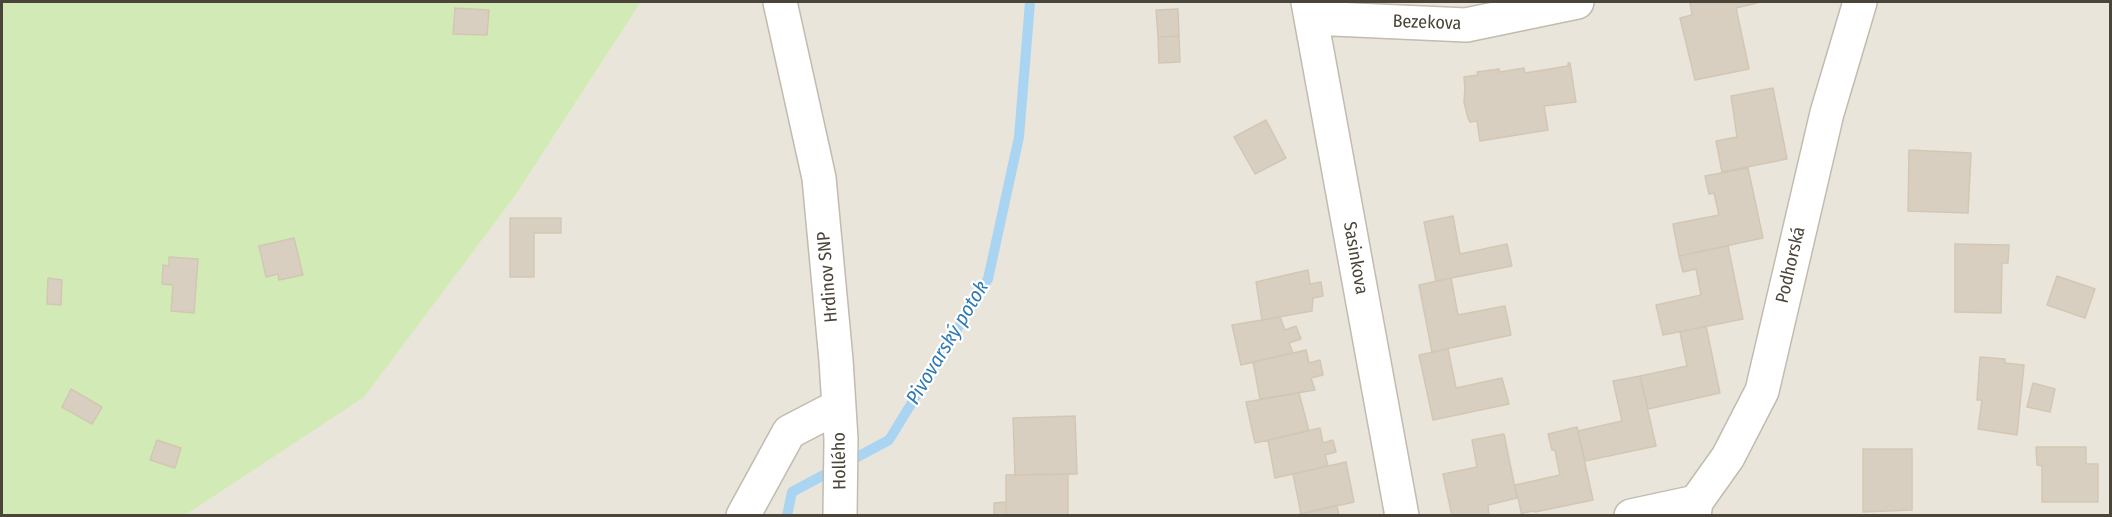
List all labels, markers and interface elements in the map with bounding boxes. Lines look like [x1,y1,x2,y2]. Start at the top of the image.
street label: Bezekova [1392,11,1462,35]
street label: Sasinkova [1338,220,1372,296]
street label: Podhorská [1772,225,1810,305]
street label: Hrdinov SNP [813,231,843,323]
water label: Pivovarský potok [902,277,994,409]
street label: Hollého [829,432,851,490]

